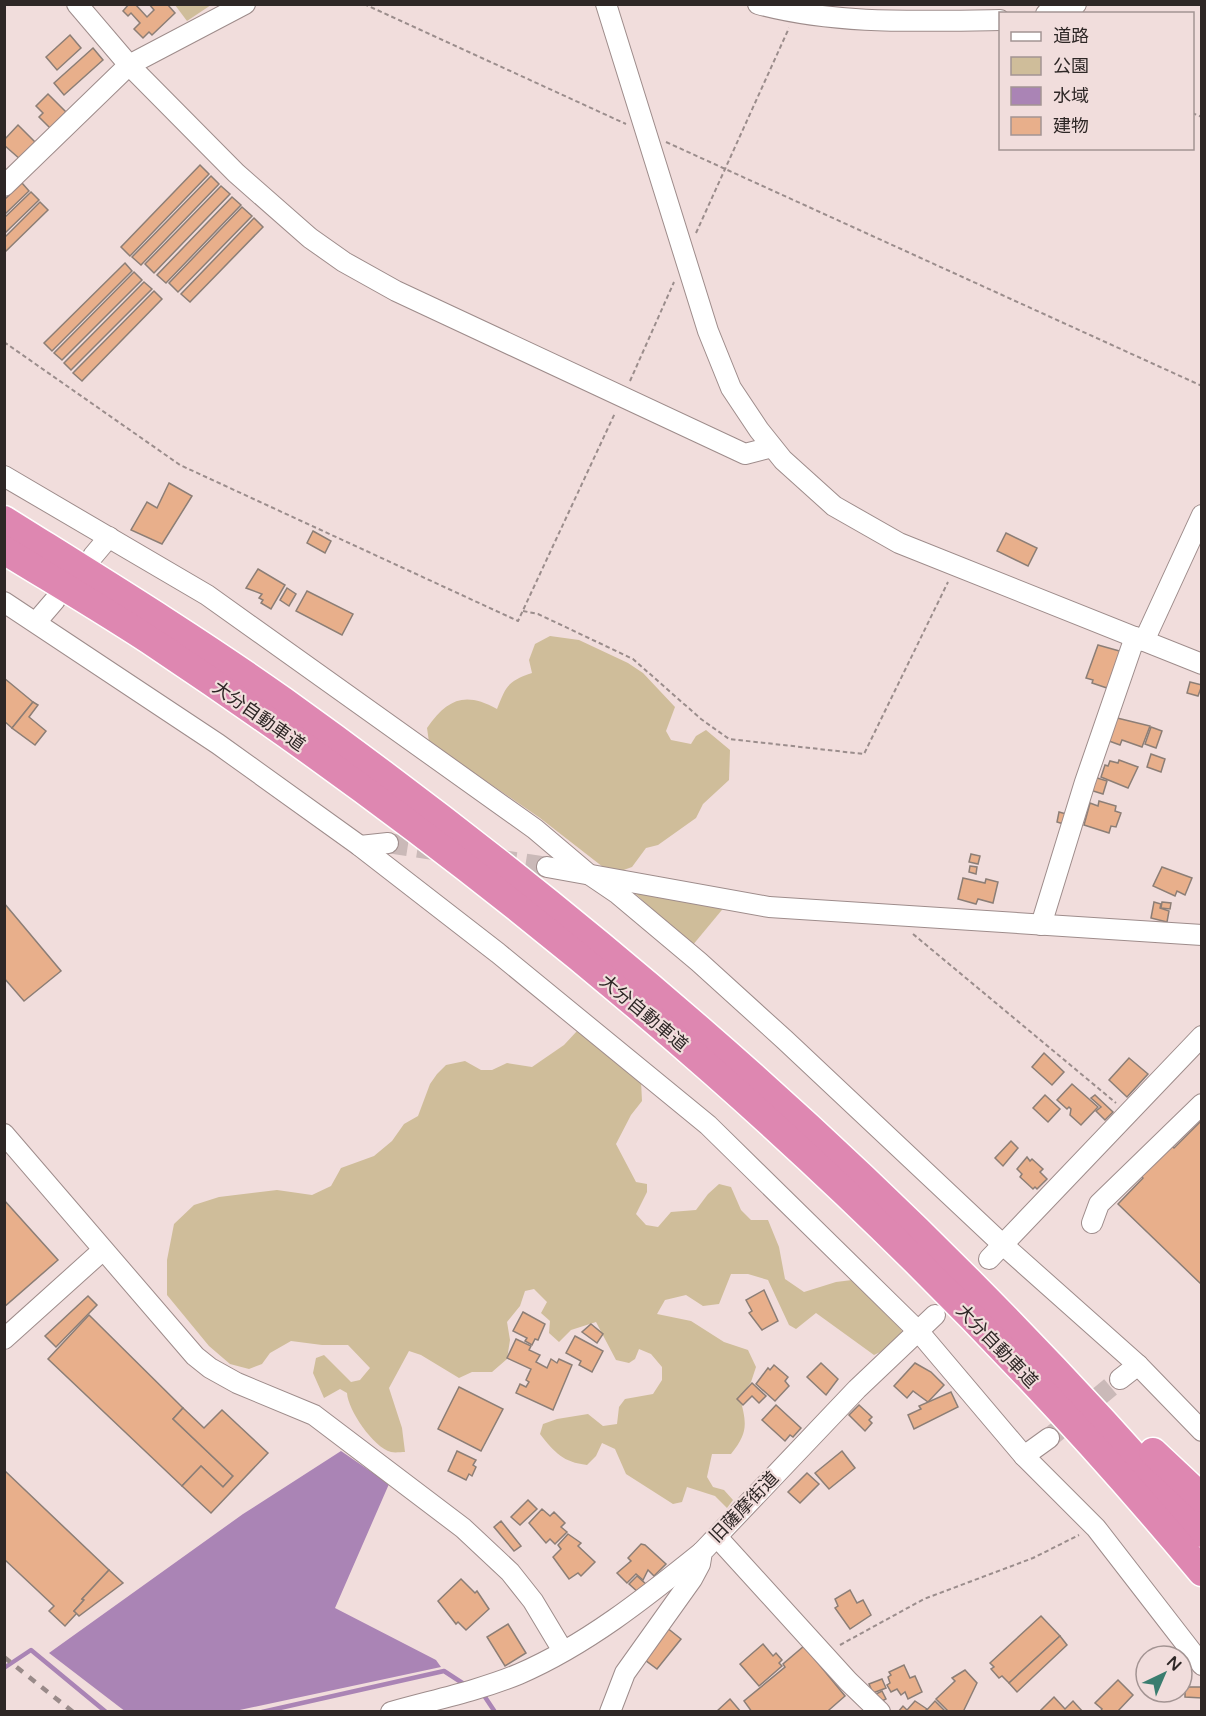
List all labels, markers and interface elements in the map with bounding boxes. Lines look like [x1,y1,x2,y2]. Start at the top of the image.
legend [999,12,1194,150]
text: 道路 [1053,25,1089,47]
text: 公園 [1053,55,1089,77]
text: 水域 [1053,85,1089,107]
text: 建物 [1053,115,1089,137]
street label: 大分自動車道 [208,676,310,756]
street label: 大分自動車道 [596,970,692,1056]
street label: 大分自動車道 [952,1300,1042,1392]
street label: 旧薩摩街道 [705,1467,783,1547]
north arrow [1134,1644,1194,1704]
text: N [1162,1652,1185,1676]

